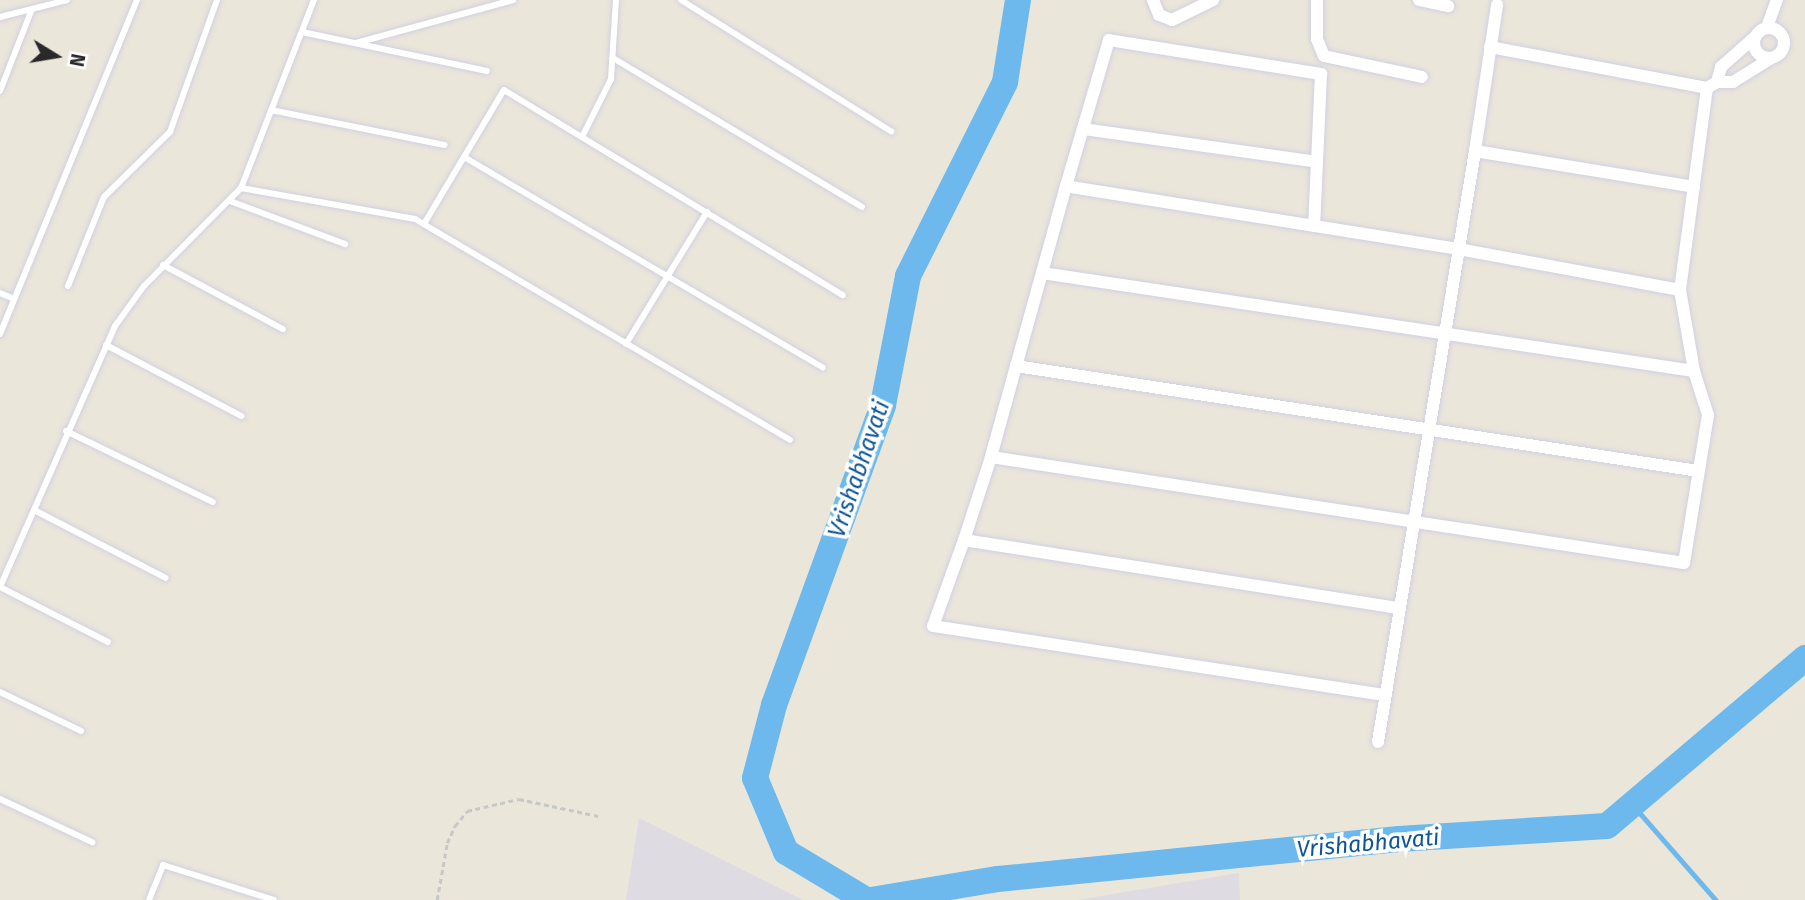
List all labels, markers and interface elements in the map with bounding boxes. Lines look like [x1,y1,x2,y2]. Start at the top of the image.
north arrow [21,21,91,91]
text: N [65,52,90,68]
water label: Vrishabhavati [823,397,895,541]
water label: Vrishabhavati [1296,823,1440,863]

